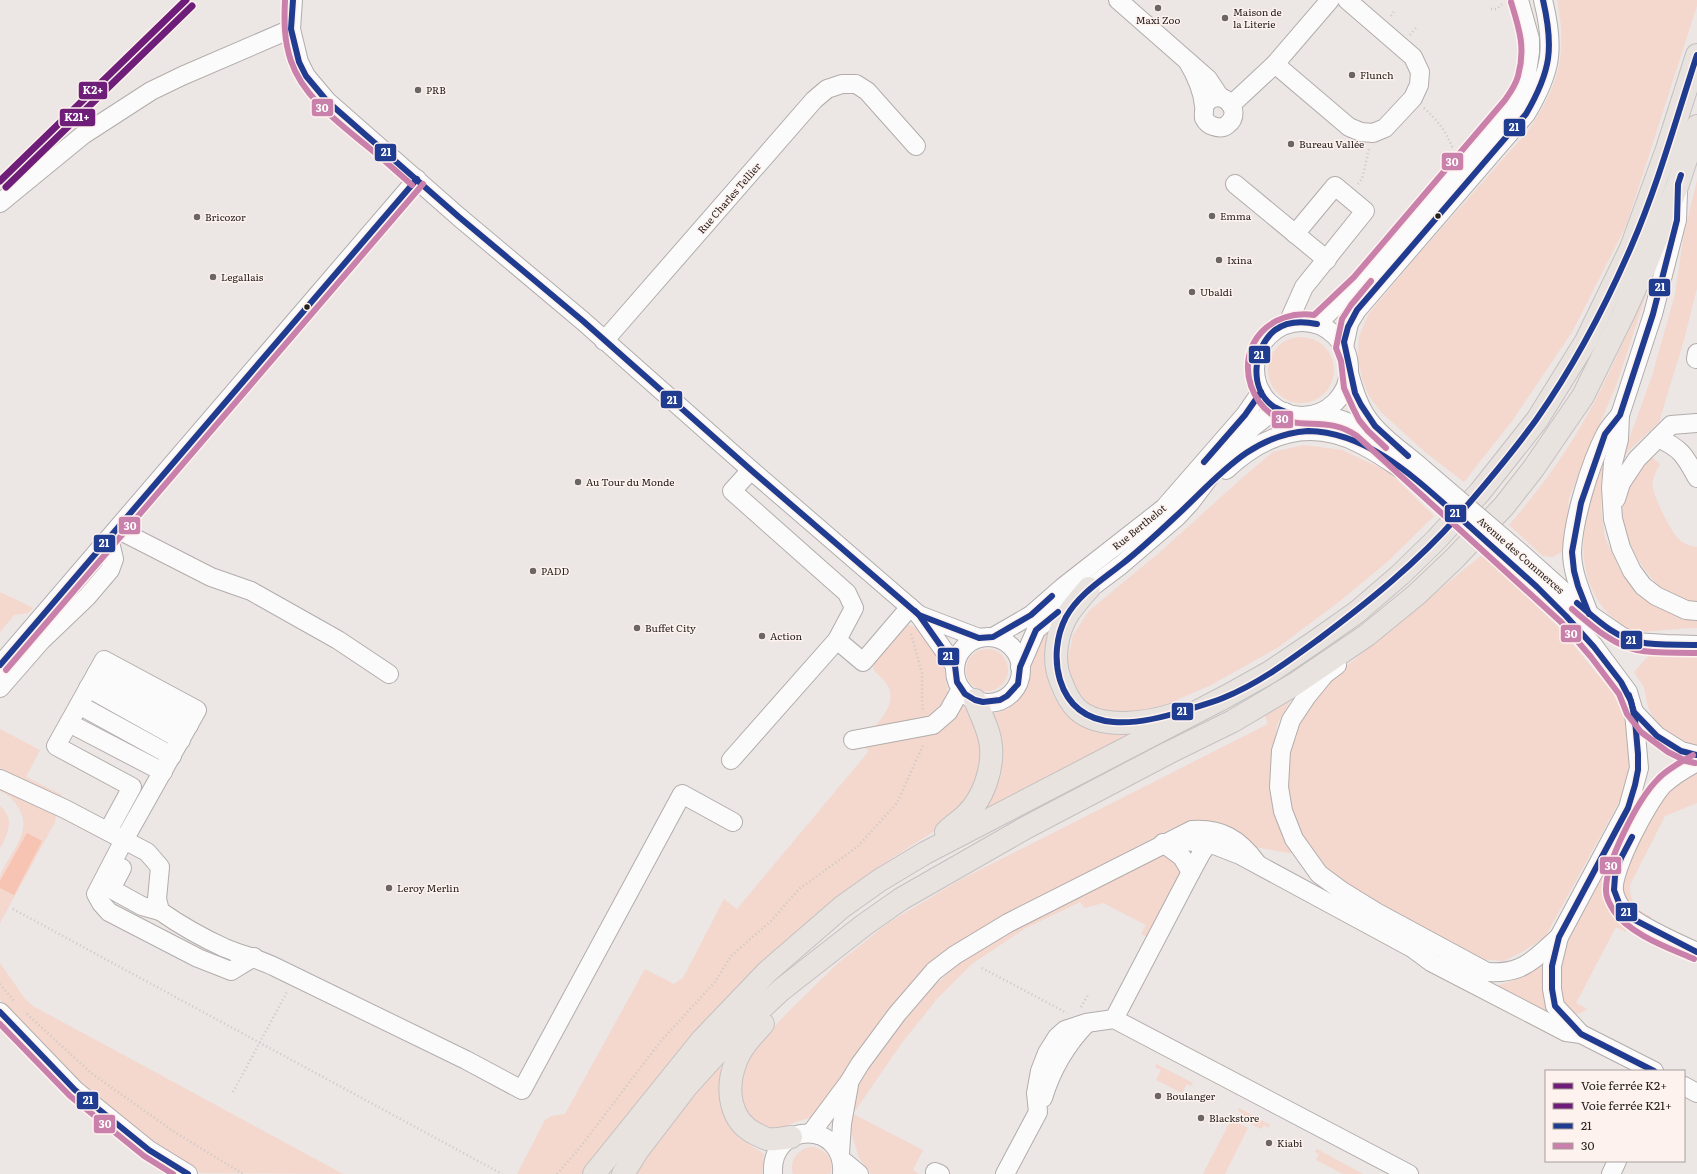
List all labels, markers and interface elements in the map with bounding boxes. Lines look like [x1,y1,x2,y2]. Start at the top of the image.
marker: Maxi Zoo [1153,3,1163,13]
place label: Maison de la Literie [1233,4,1282,31]
place label: Maxi Zoo [1136,12,1180,27]
marker: Maison de la Literie [1220,13,1230,23]
place label: Flunch [1360,67,1394,82]
marker: Flunch [1347,70,1357,80]
line badge: K2+ [78,81,108,100]
text: K2+ [83,81,103,97]
place label: PRB [426,82,446,97]
marker: PRB [413,85,423,95]
line badge: 30 [311,98,334,117]
text: 30 [316,99,329,115]
line badge: K21+ [59,108,96,127]
text: K21+ [64,108,90,124]
line badge: 21 [1503,118,1526,137]
text: 21 [1509,118,1520,134]
place label: Bureau Vallée [1299,136,1364,151]
marker: Bureau Vallée [1286,139,1296,149]
line badge: 21 [374,143,397,162]
text: 21 [381,143,392,159]
line badge: 30 [1441,152,1464,171]
text: 30 [1446,153,1459,169]
street label: Rue Charles Tellier [693,159,764,237]
place label: Emma [1220,208,1252,223]
place label: Bricozor [205,209,246,224]
marker: Emma [1207,211,1217,221]
unlabelled marker [1433,211,1443,221]
marker: Bricozor [192,212,202,222]
place label: Ixina [1227,252,1253,267]
marker: Ixina [1214,255,1224,265]
place label: Legallais [221,269,264,284]
marker: Legallais [208,272,218,282]
line badge: 21 [1648,278,1671,297]
text: 21 [1655,278,1666,294]
place label: Ubaldi [1200,284,1233,299]
marker: Ubaldi [1187,287,1197,297]
unlabelled marker [302,302,312,312]
line badge: 21 [1248,345,1271,364]
text: 21 [1254,346,1265,362]
line badge: 21 [660,390,683,409]
text: 21 [667,391,678,407]
line badge: 30 [1271,410,1294,429]
text: 30 [1276,410,1289,426]
place label: Au Tour du Monde [586,474,675,489]
marker: Au Tour du Monde [573,477,583,487]
street label: Rue Berthelot [1109,500,1169,553]
line badge: 21 [1444,504,1467,523]
text: 21 [1450,504,1461,520]
street label: Avenue des Commerces [1475,513,1568,597]
line badge: 30 [118,516,141,535]
text: 30 [124,517,137,533]
line badge: 21 [93,534,116,553]
text: 21 [99,534,110,550]
place label: PADD [541,563,569,578]
marker: PADD [528,566,538,576]
place label: Buffet City [645,620,696,635]
marker: Buffet City [632,623,642,633]
line badge: 30 [1560,624,1582,643]
text: 30 [1565,625,1578,641]
place label: Action [770,628,802,643]
line badge: 21 [1620,630,1643,650]
marker: Action [757,631,767,641]
text: 21 [1626,631,1637,647]
line badge: 21 [937,647,960,666]
text: 21 [943,647,954,663]
line badge: 21 [1171,702,1194,721]
text: 21 [1177,702,1188,718]
line badge: 30 [1599,856,1622,875]
text: 30 [1605,857,1618,873]
place label: Leroy Merlin [397,880,460,895]
marker: Leroy Merlin [384,883,394,893]
line badge: 21 [1615,902,1638,922]
text: 21 [1621,903,1632,919]
legend [1545,1070,1685,1162]
text: Voie ferrée K2+ [1581,1076,1667,1094]
place label: Boulanger [1166,1088,1215,1103]
line badge: 21 [76,1091,99,1110]
text: 21 [83,1091,94,1107]
marker: Boulanger [1153,1091,1163,1101]
text: Voie ferrée K21+ [1581,1096,1672,1114]
place label: Blackstore [1209,1110,1259,1125]
marker: Blackstore [1196,1113,1206,1123]
line badge: 30 [93,1114,116,1134]
text: 30 [99,1115,112,1131]
text: 21 [1581,1116,1592,1134]
place label: Kiabi [1277,1135,1303,1150]
text: 30 [1581,1136,1595,1154]
marker: Kiabi [1264,1138,1274,1148]

